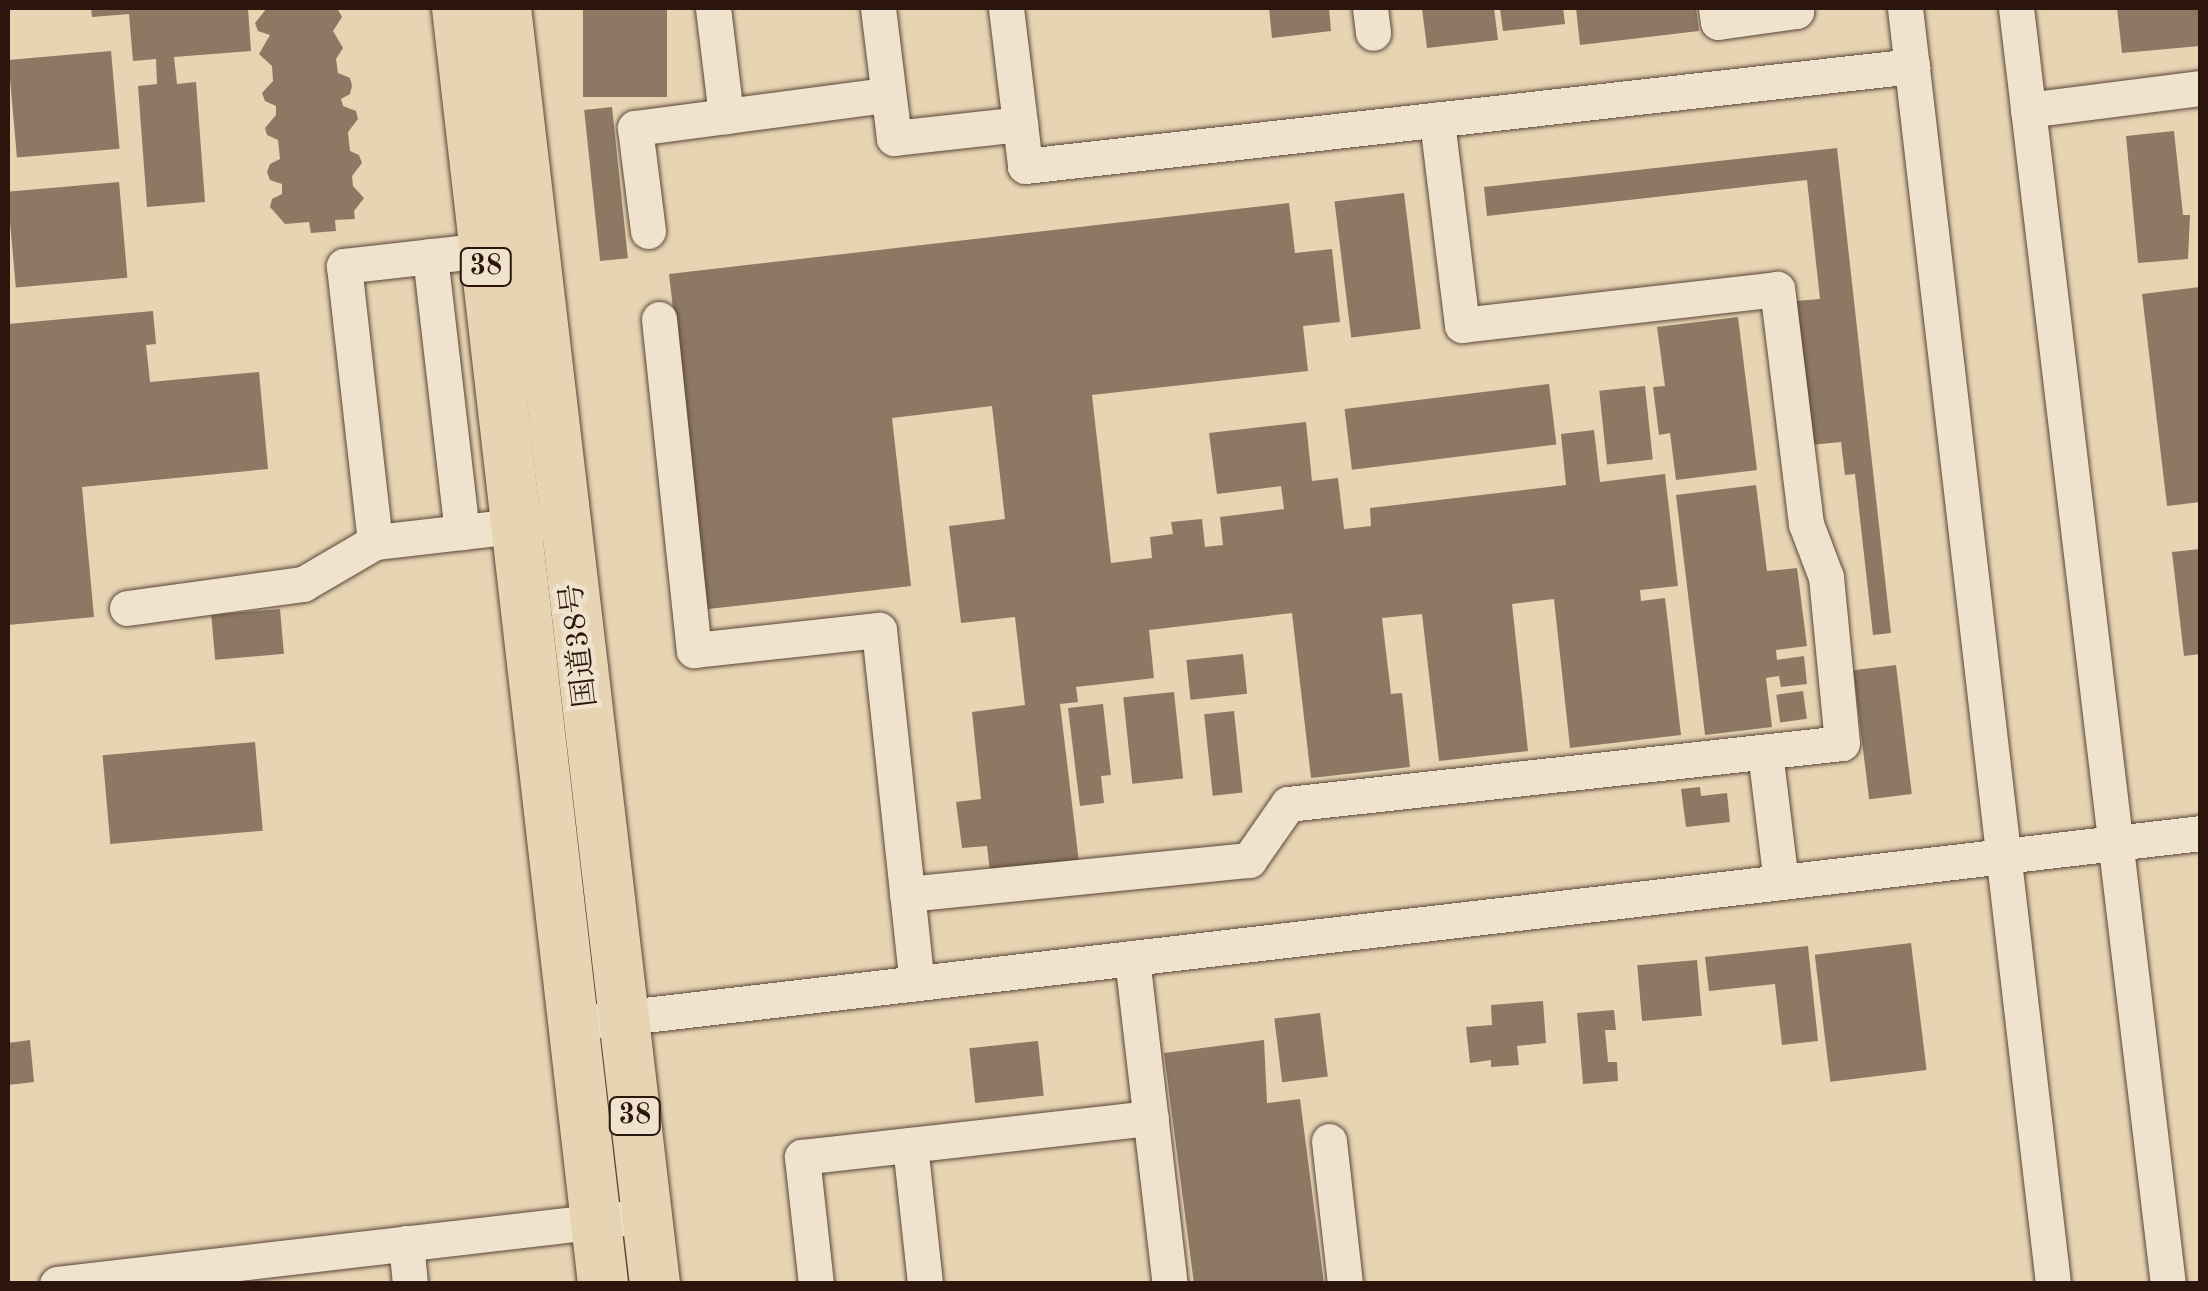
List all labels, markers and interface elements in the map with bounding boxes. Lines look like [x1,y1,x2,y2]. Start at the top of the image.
road number: 38 [458,244,514,290]
street label: 国道38号 [555,581,605,709]
road number: 38 [608,1093,662,1139]

